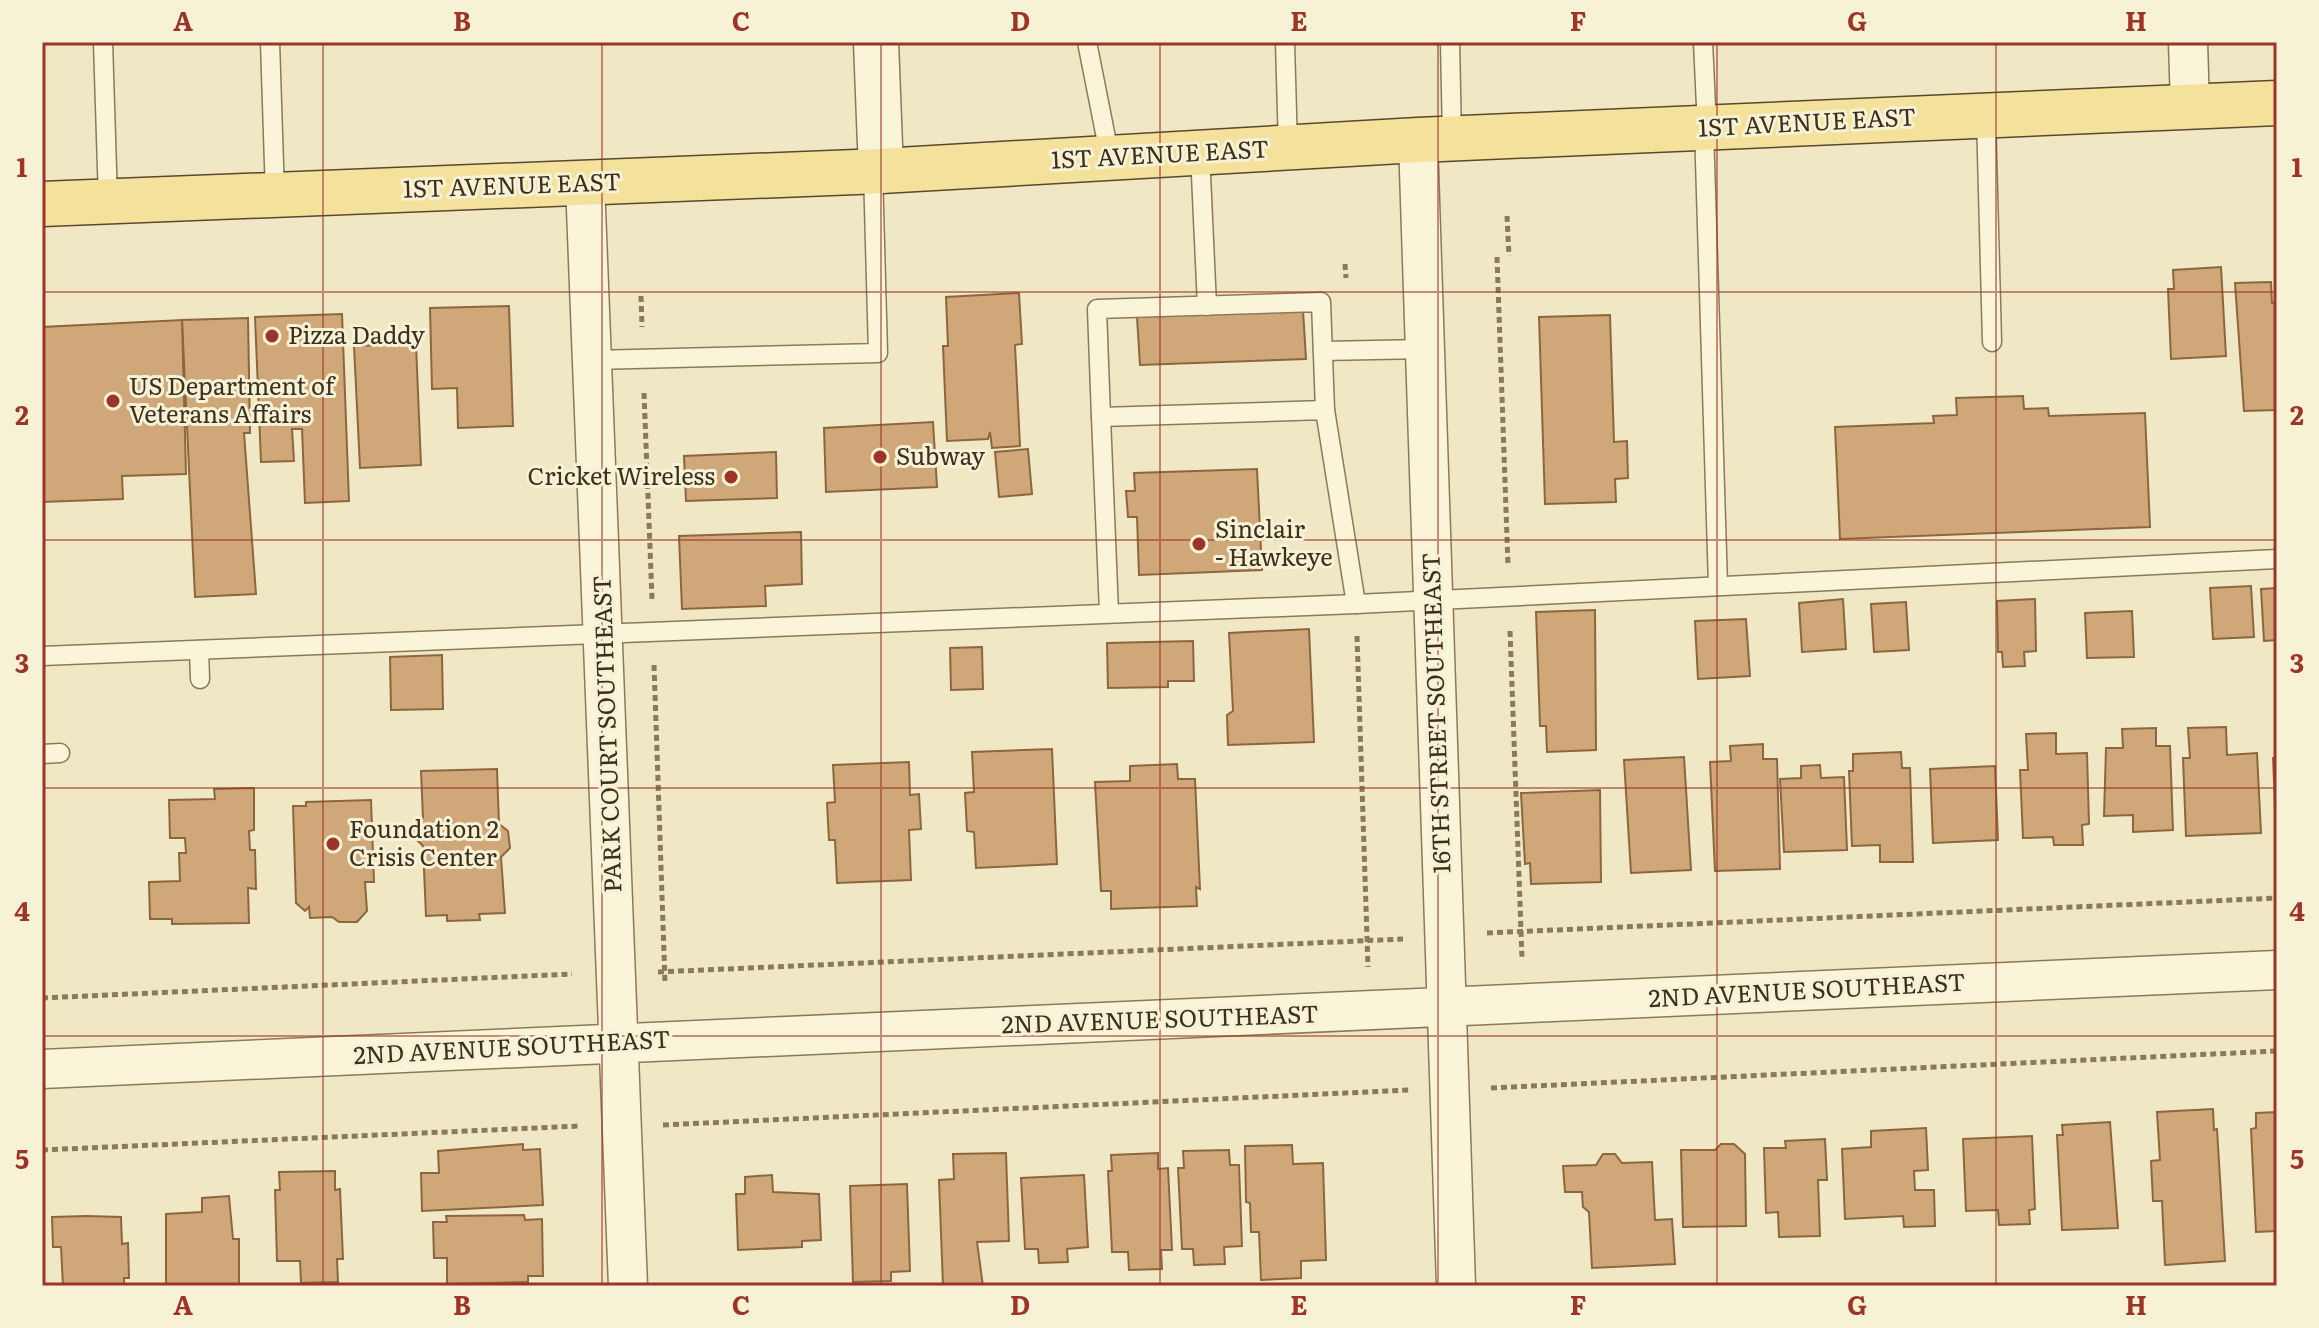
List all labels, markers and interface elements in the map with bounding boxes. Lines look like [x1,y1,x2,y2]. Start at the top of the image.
text: A [173,0,193,39]
text: B [453,0,471,39]
text: C [732,0,750,39]
text: D [1010,0,1030,39]
text: E [1290,0,1308,39]
text: F [1570,0,1586,39]
text: G [1847,0,1867,39]
text: H [2125,0,2147,39]
street label: 1ST AVENUE EAST [1697,97,1917,144]
street label: 1ST AVENUE EAST [1050,129,1270,176]
text: 1 [17,146,28,185]
text: 1 [2292,146,2303,185]
street label: 1ST AVENUE EAST [402,162,622,205]
place label: Pizza Daddy [288,316,425,351]
marker: Pizza Daddy [263,327,281,345]
place label: US Department of Veterans Affairs [129,367,336,430]
marker: US Department of Veterans Affairs [104,392,122,410]
text: 2 [15,394,29,433]
text: 2 [2290,394,2304,433]
place label: Subway [896,437,985,472]
marker: Subway [871,448,889,466]
place label: Cricket Wireless [528,457,715,492]
marker: Cricket Wireless [722,468,740,486]
place label: Sinclair - Hawkeye [1215,510,1333,573]
marker: Sinclair - Hawkeye [1190,535,1208,553]
street label: 16TH STREET SOUTHEAST [1411,552,1458,874]
street label: PARK COURT SOUTHEAST [582,575,629,893]
text: 3 [15,642,29,681]
text: 3 [2290,642,2304,681]
place label: Foundation 2 Crisis Center [349,810,499,873]
marker: Foundation 2 Crisis Center [324,835,342,853]
text: 4 [14,890,30,929]
text: 4 [2289,890,2305,929]
street label: 2ND AVENUE SOUTHEAST [1647,963,1966,1014]
street label: 2ND AVENUE SOUTHEAST [1001,994,1319,1041]
street label: 2ND AVENUE SOUTHEAST [352,1020,671,1071]
text: 5 [15,1138,29,1177]
text: 5 [2290,1138,2304,1177]
text: A [173,1284,193,1323]
text: B [453,1284,471,1323]
text: C [732,1284,750,1323]
text: D [1010,1284,1030,1323]
text: E [1290,1284,1308,1323]
text: F [1570,1284,1586,1323]
text: G [1847,1284,1867,1323]
text: H [2125,1284,2147,1323]

